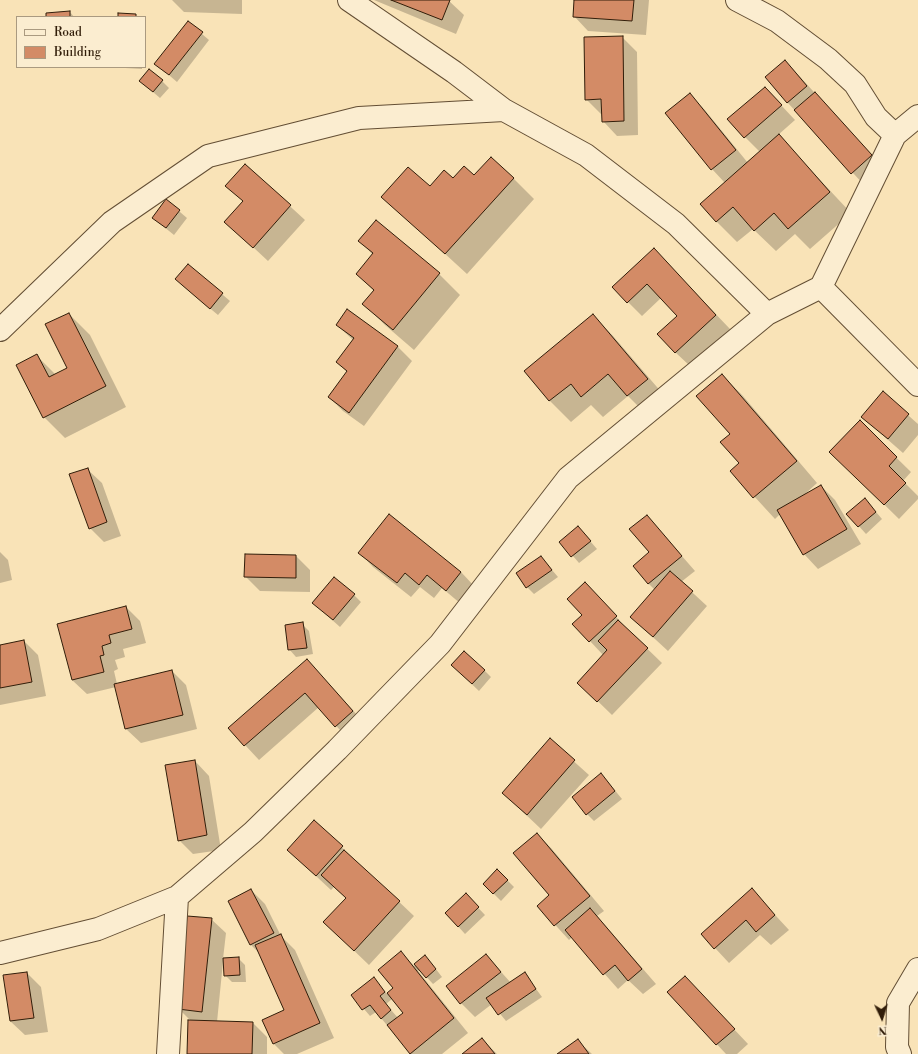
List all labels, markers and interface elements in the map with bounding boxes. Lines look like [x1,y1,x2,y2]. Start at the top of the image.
legend [16,16,146,68]
text: Road [54,25,82,40]
text: Building [54,45,101,60]
north arrow [862,998,902,1038]
text: N [878,1023,888,1037]

